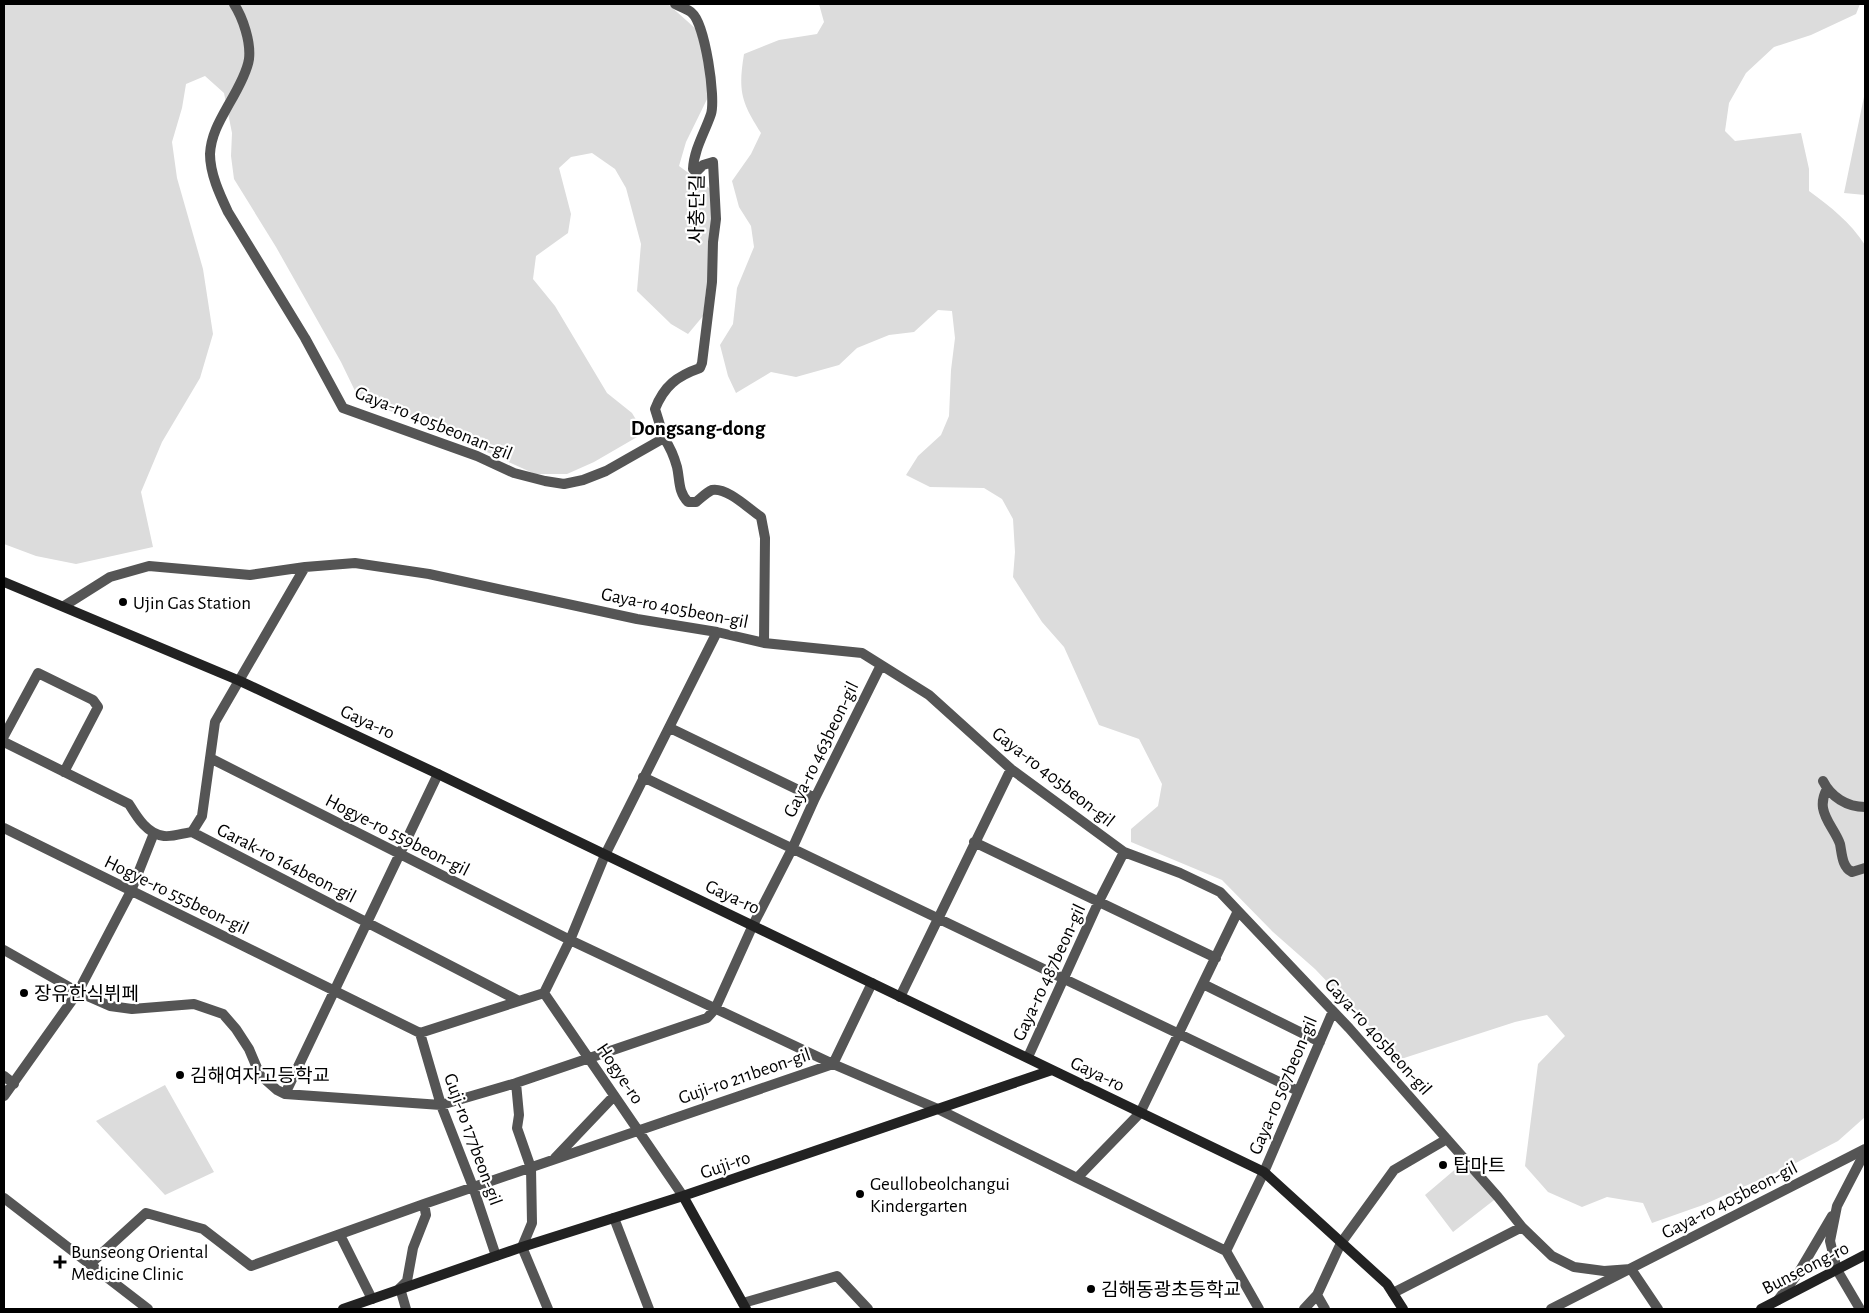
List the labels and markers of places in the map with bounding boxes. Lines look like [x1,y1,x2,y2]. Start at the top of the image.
place label: Ujin Gas Station [133,594,251,613]
marker: Ujin Gas Station [117,596,129,608]
place label: 장유한식뷔페 [34,984,139,1004]
marker: 장유한식뷔페 [18,987,30,999]
place label: 김해여자고등학교 [190,1066,330,1086]
marker: 김해여자고등학교 [174,1069,186,1081]
place label: 탑마트 [1453,1156,1505,1176]
marker: 탑마트 [1437,1159,1449,1171]
place label: Geullobeolchangui Kindergarten [870,1175,1010,1216]
marker: Geullobeolchangui Kindergarten [854,1188,866,1200]
place label: Bunseong Oriental Medicine Clinic [71,1243,209,1284]
marker: Bunseong Oriental Medicine Clinic [53,1255,67,1269]
place label: 김해동광초등학교 [1101,1280,1241,1300]
marker: 김해동광초등학교 [1085,1283,1097,1295]

